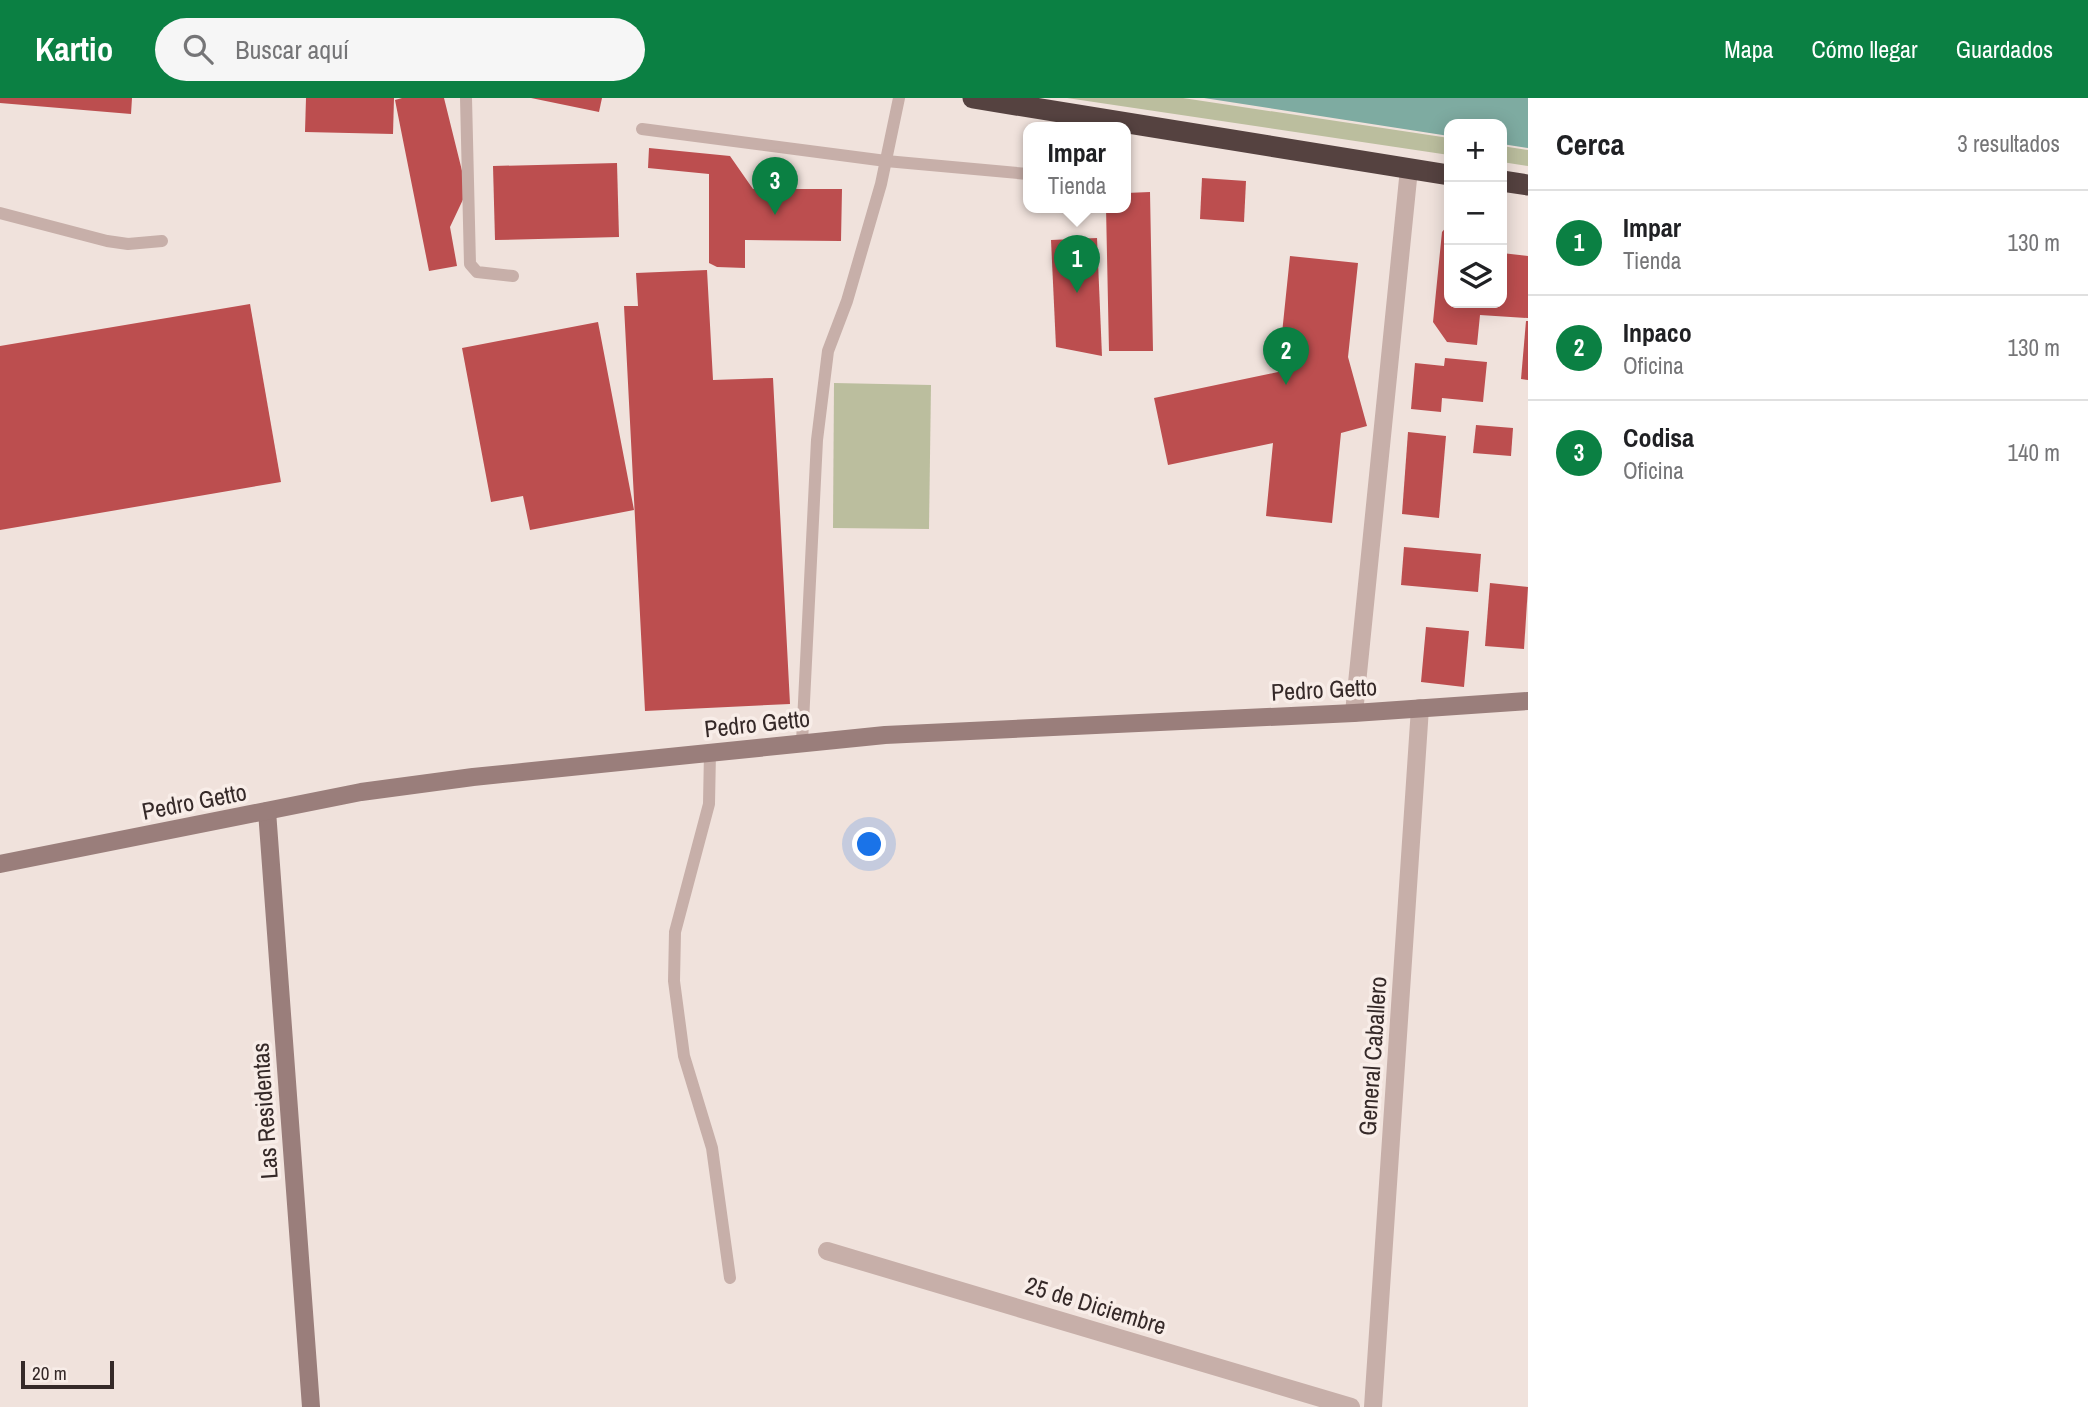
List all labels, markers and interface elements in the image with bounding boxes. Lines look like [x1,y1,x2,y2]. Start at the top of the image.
search box [155,18,645,81]
text: Kartio [35,27,113,71]
icon: search [179,30,217,68]
text: Buscar aquí [235,32,349,67]
text: Mapa [1724,33,1774,65]
text: Cómo llegar [1812,33,1918,65]
text: Guardados [1956,33,2053,65]
map controls [1444,119,1507,308]
button: + [1444,119,1507,182]
popup [1023,122,1131,213]
text: Cerca [1556,124,1624,164]
text: 3 resultados [1957,128,2060,159]
text: Impar [1048,135,1106,170]
pin: 3 [752,157,798,215]
text: Tienda [1048,170,1106,201]
button: − [1444,182,1507,245]
text: Impar [1623,210,1681,245]
text: 1 [1574,227,1584,258]
text: 130 m [2008,227,2060,258]
pin: 1 [1054,235,1100,293]
button: layers [1444,245,1507,308]
text: Tienda [1623,245,1681,276]
text: Inpaco [1623,315,1692,350]
pin: 2 [1263,327,1309,385]
text: 2 [1574,332,1584,363]
text: 130 m [2008,332,2060,363]
text: Oficina [1623,350,1684,381]
text: Codisa [1623,420,1694,455]
text: 3 [1574,437,1584,468]
text: 140 m [2008,437,2060,468]
text: Oficina [1623,455,1684,486]
street label: Pedro Getto [1270,670,1378,708]
street label: Pedro Getto [703,702,811,744]
street label: Pedro Getto [139,775,249,827]
your location [852,827,886,861]
street label: General Caballero [1350,975,1394,1137]
street label: Las Residentas [243,1042,285,1180]
street label: 25 de Diciembre [1022,1268,1170,1342]
scale bar [21,1358,114,1390]
text: 20 m [32,1360,67,1386]

